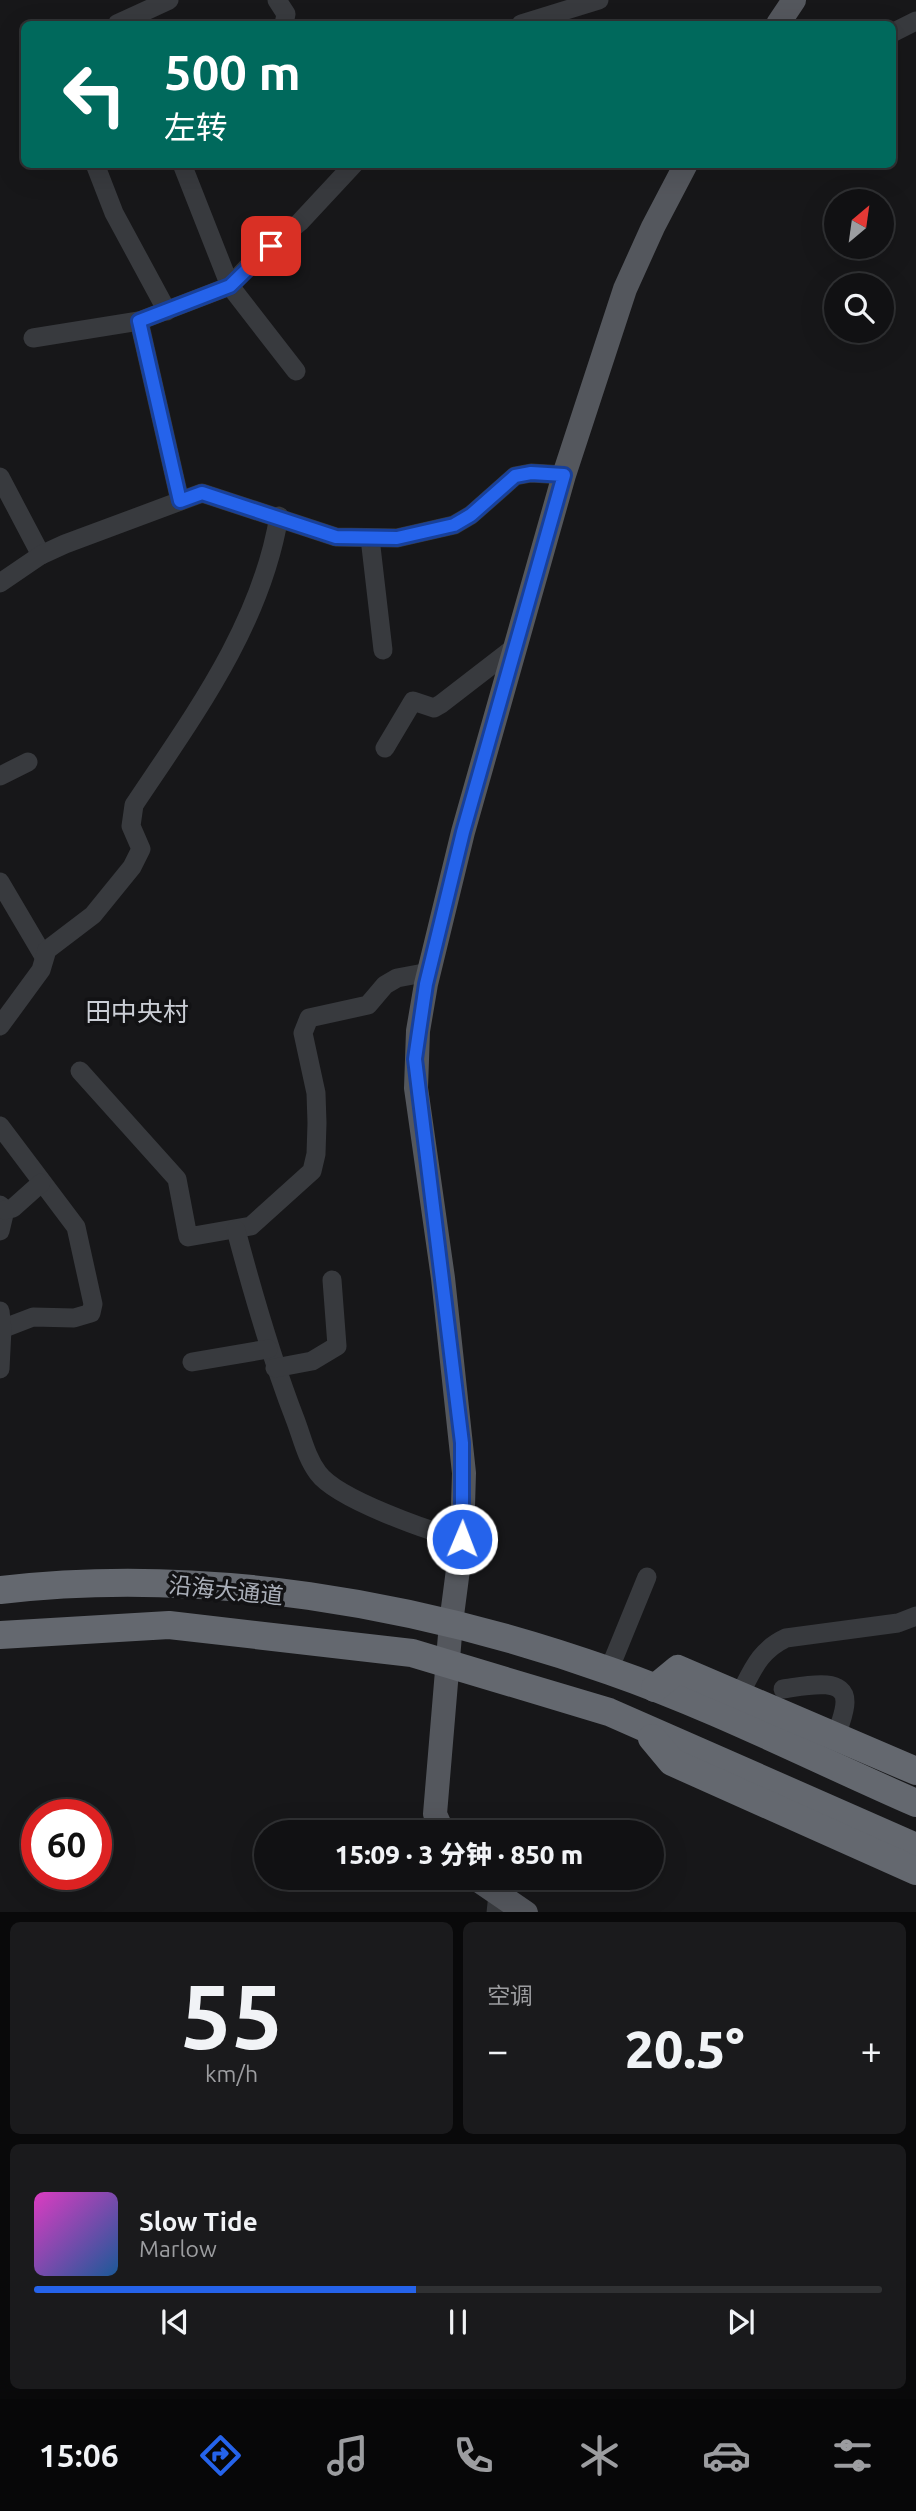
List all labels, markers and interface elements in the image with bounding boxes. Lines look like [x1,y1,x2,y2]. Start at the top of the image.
text: 500 m [164,44,301,99]
icon: left [49,49,140,140]
text: 左转 [164,109,228,145]
north arrow [824,189,894,259]
map controls [824,189,894,343]
pin [241,216,301,276]
icon: arrive [252,227,290,265]
button: search [824,273,894,343]
district label: 田中央村 [85,997,189,1026]
position arrow [425,1502,499,1576]
street label: 沿海大通道 [168,1572,284,1608]
speed limit sign: 60 [21,1799,112,1890]
text: 15:09 · 3 分钟 · 850 m [335,1840,583,1869]
text: 55 [180,1964,283,2066]
text: 空调 [487,1983,533,2008]
text: 20.5° [625,2020,744,2078]
text: − [487,2029,508,2071]
text: + [861,2029,882,2071]
text: km/h [205,2061,258,2086]
text: Slow Tide [139,2207,258,2236]
text: Marlow [139,2236,217,2261]
icon: previous [156,2303,194,2341]
icon: pause [439,2303,477,2341]
icon: next [722,2303,760,2341]
icon: directions [196,2431,245,2480]
icon: music [323,2431,372,2480]
icon: phone [449,2431,498,2480]
icon: climate [575,2431,624,2480]
icon: car [702,2431,751,2480]
icon: filters [828,2431,877,2480]
text: 15:06 [39,2437,119,2473]

